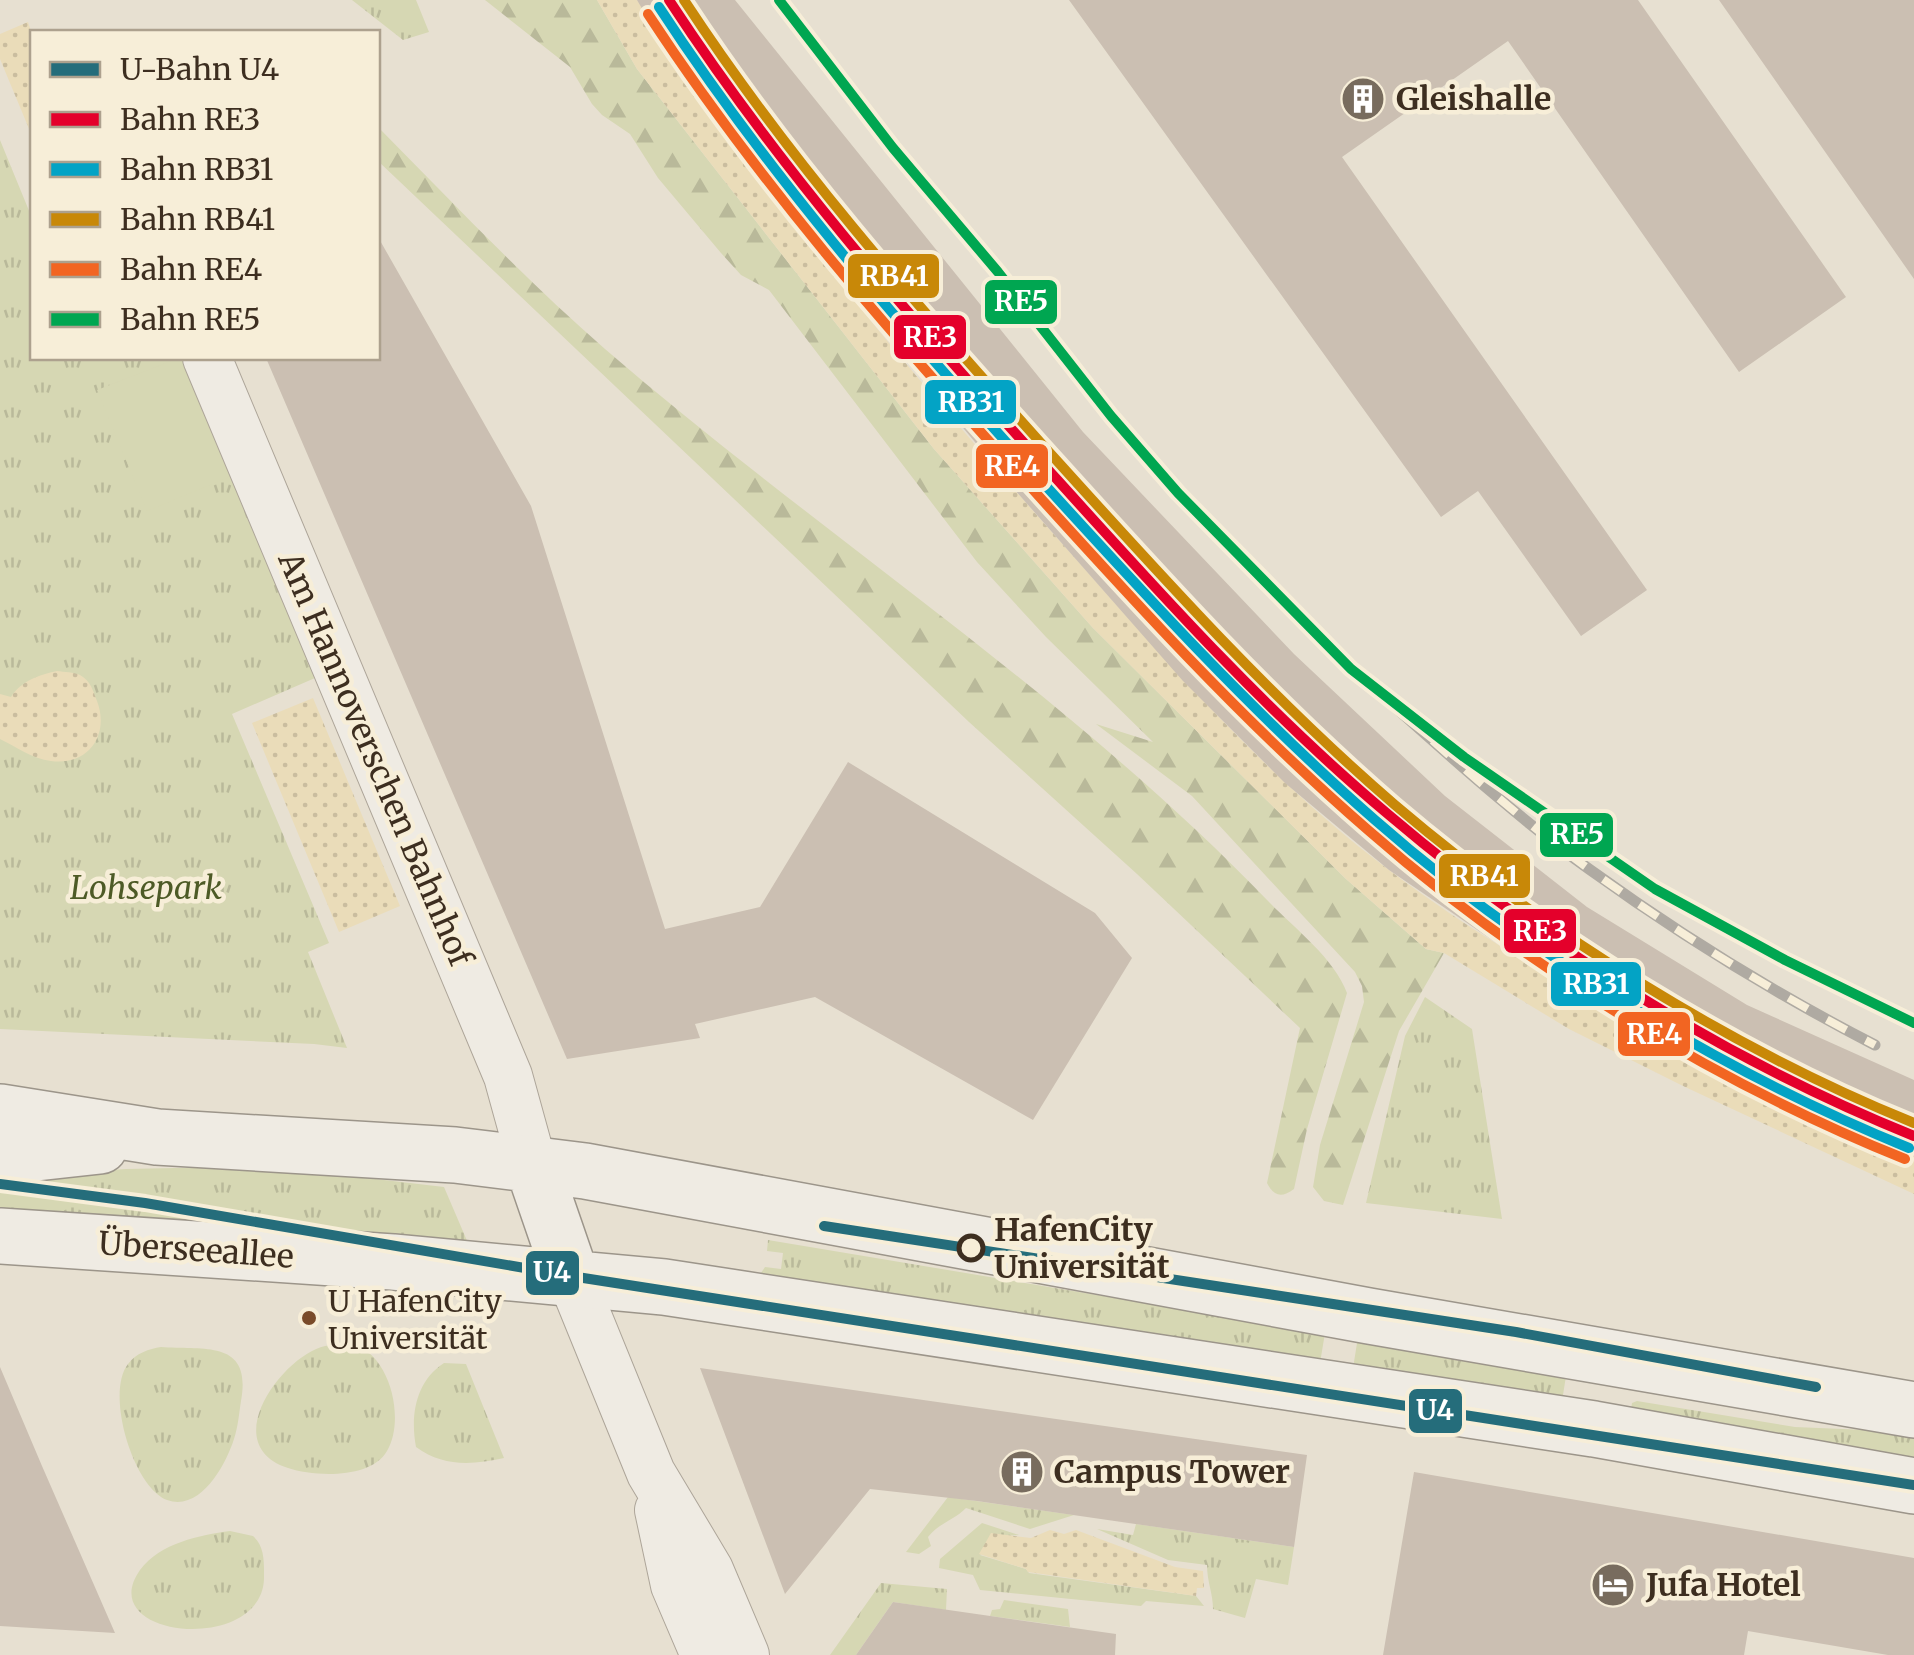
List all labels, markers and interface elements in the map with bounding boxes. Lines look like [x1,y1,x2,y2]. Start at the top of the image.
legend [30,30,380,360]
text: U-Bahn U4 [120,50,279,88]
building icon: Gleishalle [1340,76,1386,122]
place label: Gleishalle [1396,79,1551,119]
text: Bahn RE3 [120,100,261,138]
text: Bahn RB31 [120,150,273,188]
text: Bahn RB41 [120,200,275,238]
text: Bahn RE4 [120,250,262,288]
line badge: RB41 [846,252,941,300]
text: RB41 [859,258,929,294]
line badge: RE5 [983,278,1059,326]
text: RE5 [994,283,1048,319]
text: Bahn RE5 [120,300,261,338]
line badge: RE3 [892,313,968,361]
text: RE3 [903,319,957,355]
line badge: RB31 [923,378,1018,426]
text: RB31 [937,384,1005,420]
line badge: RE4 [974,442,1050,490]
text: RE4 [984,448,1040,484]
street label: Am Hannoverschen Bahnhof [269,545,481,974]
line badge: RE5 [1538,811,1615,859]
text: RE5 [1550,816,1604,852]
line badge: RB41 [1437,852,1532,900]
text: RB41 [1449,858,1519,894]
park label: Lohsepark [70,868,223,908]
line badge: RE3 [1502,907,1578,955]
text: RE3 [1513,913,1567,949]
line badge: RB31 [1549,960,1643,1008]
text: RB31 [1562,966,1630,1002]
line badge: RE4 [1616,1010,1692,1058]
text: RE4 [1626,1016,1682,1052]
place label: HafenCity Universität [994,1210,1170,1287]
street label: Überseeallee [97,1223,295,1277]
marker: HafenCity Universität [958,1235,984,1261]
line badge: U4 [524,1249,581,1297]
text: U4 [533,1254,571,1290]
place label: U HafenCity Universität [328,1282,502,1357]
marker: U HafenCity Universität [299,1308,319,1328]
line badge: U4 [1407,1387,1464,1435]
text: U4 [1416,1392,1454,1428]
building icon: Campus Tower [999,1449,1045,1495]
place label: Campus Tower [1054,1452,1290,1492]
hotel icon: Jufa Hotel [1590,1562,1636,1608]
place label: Jufa Hotel [1645,1565,1801,1605]

